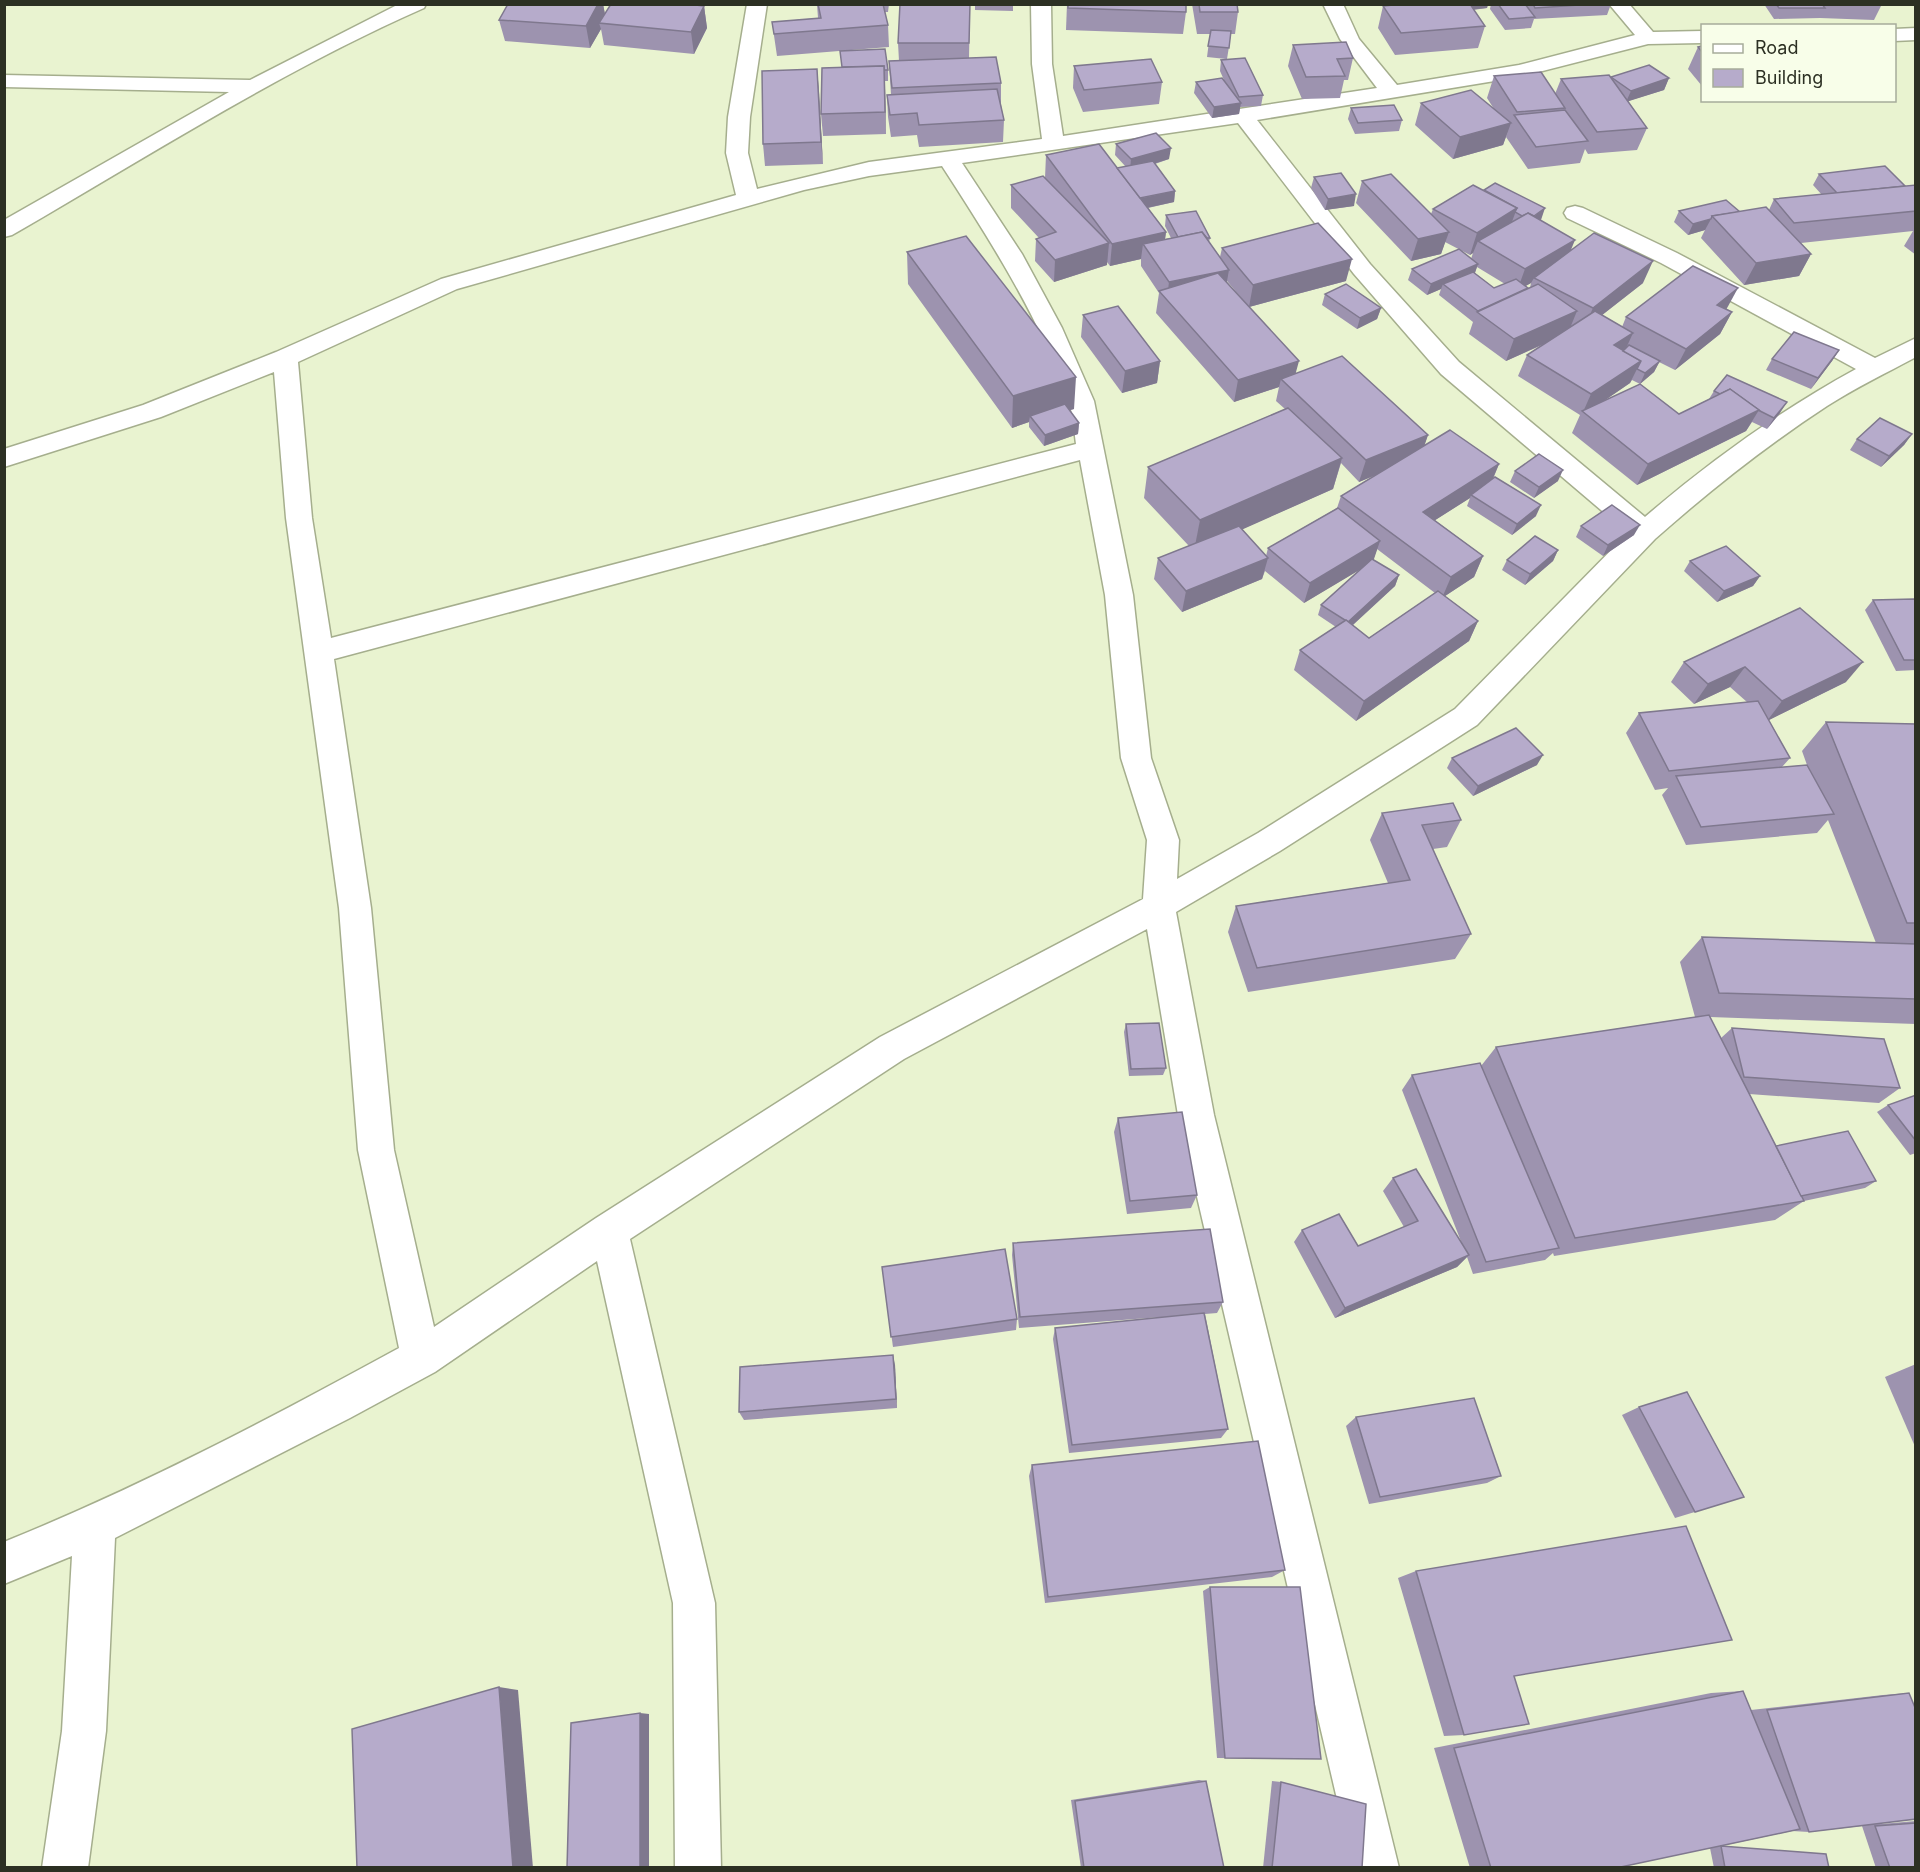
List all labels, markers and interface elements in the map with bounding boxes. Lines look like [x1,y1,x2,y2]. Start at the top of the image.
legend [1701,24,1896,102]
text: Road [1755,37,1798,58]
text: Building [1755,67,1823,88]

